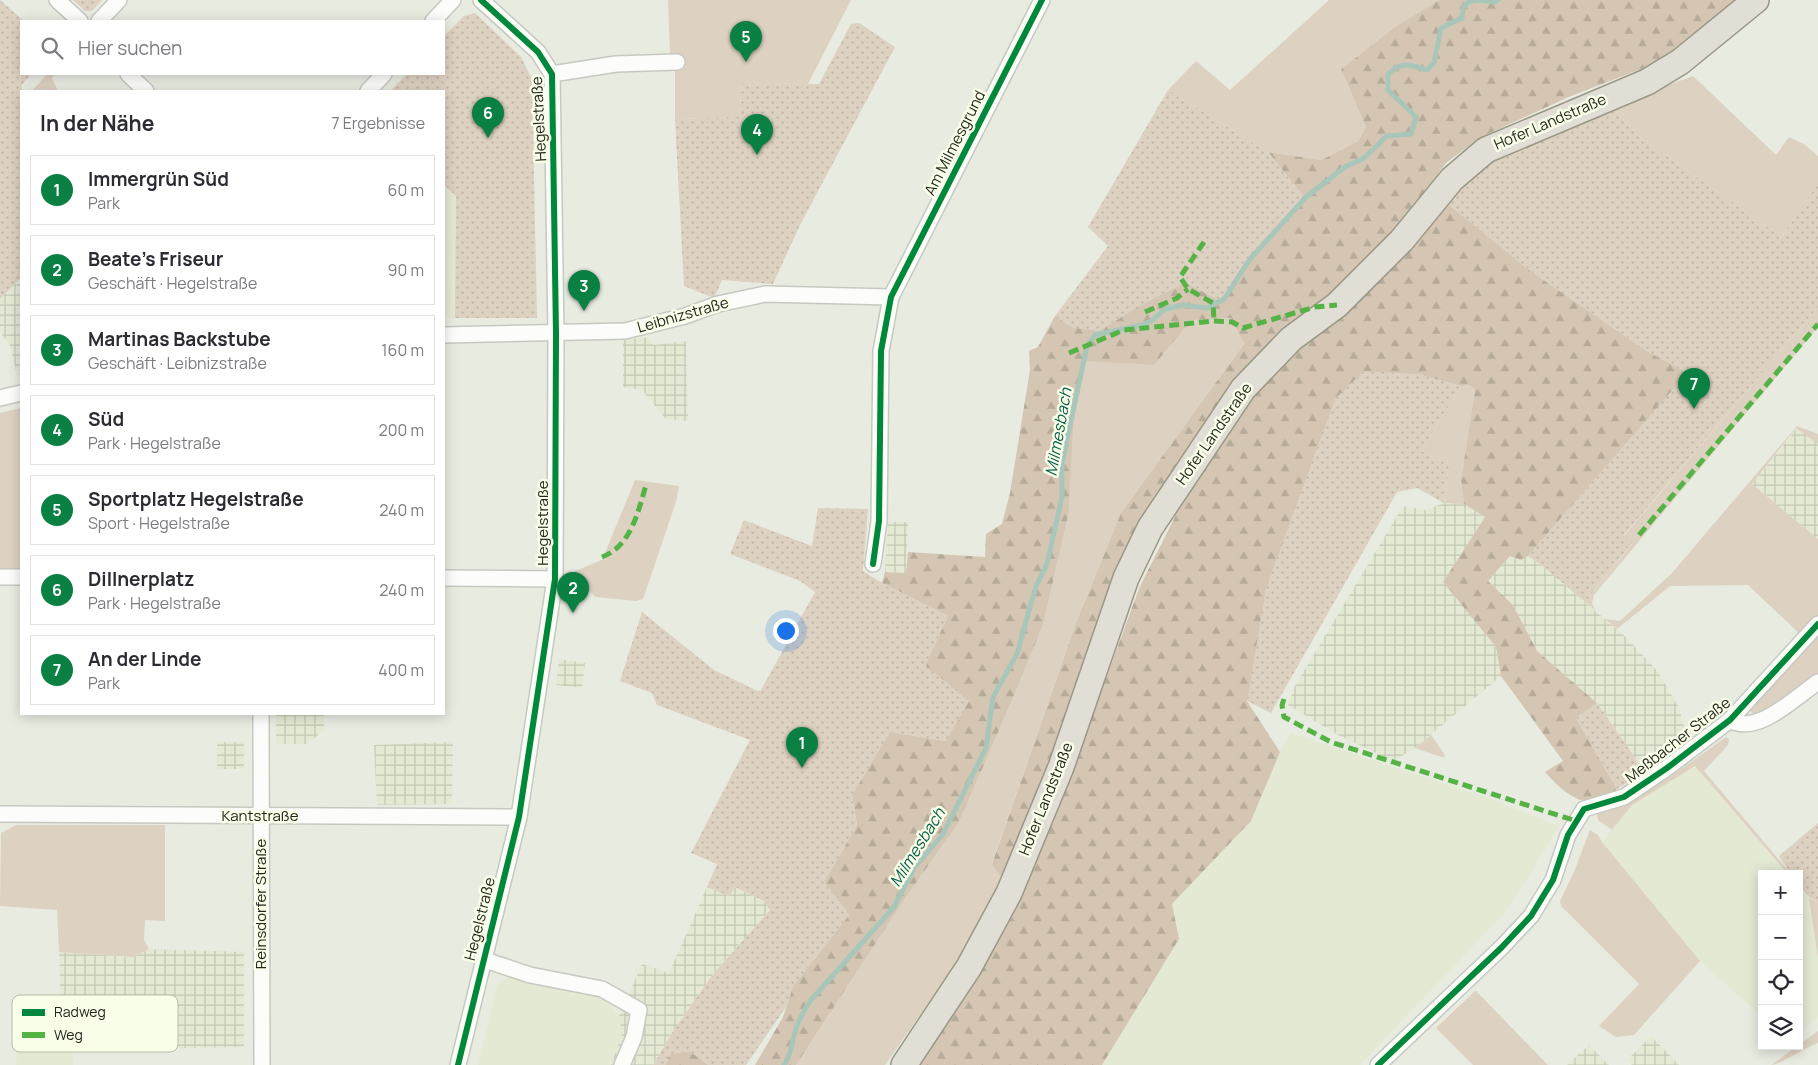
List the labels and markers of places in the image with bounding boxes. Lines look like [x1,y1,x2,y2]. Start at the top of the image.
pin: 5 [730,21,762,62]
pin: 6 [472,97,504,138]
pin: 4 [741,114,773,155]
pin: 3 [568,270,600,311]
pin: 7 [1678,368,1710,409]
pin: 2 [557,572,589,613]
pin: 1 [786,727,818,768]

